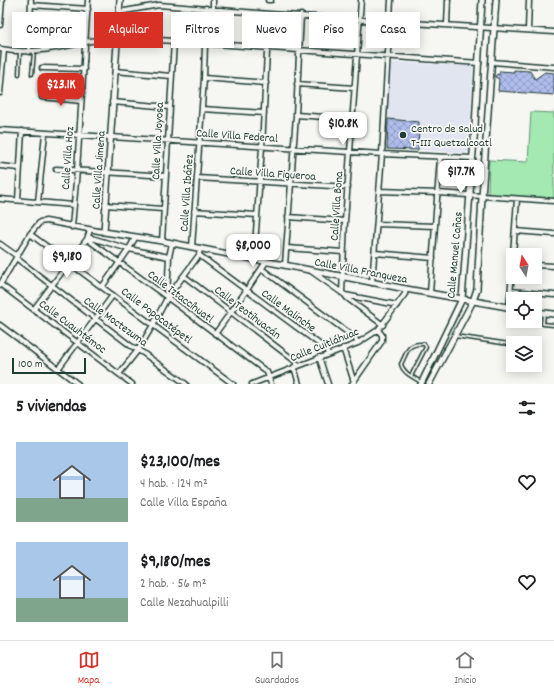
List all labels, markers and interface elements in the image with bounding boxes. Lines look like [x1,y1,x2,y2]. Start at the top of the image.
chip: Comprar [12,12,86,48]
chip: Alquilar [94,12,163,48]
chip: Filtros [171,12,234,48]
chip: Nuevo [242,12,301,48]
chip: Piso [309,12,358,48]
chip: Casa [366,12,420,48]
pin: $23.1K [28,73,94,107]
text: $23.1K [46,76,76,95]
street label: Calle Villa Joyosa [148,101,169,180]
pin: $10.8K [310,112,376,146]
text: $10.8K [328,115,358,134]
place label: Centro de Salud T-III Quetzalcoatl [411,121,492,152]
street label: Calle Villa Hoz [58,125,79,190]
street label: Calle Villa Federal [195,125,278,148]
street label: Calle Villa Jimena [88,130,111,210]
marker: Centro de Salud T-III Quetzalcoatl [398,130,408,140]
street label: Calle Villa Ibáñez [176,153,199,232]
pin: $17.7K [428,160,494,194]
street label: Calle Villa Figueroa [229,163,317,186]
text: $17.7K [447,163,475,182]
street label: Calle Villa Bona [327,170,348,241]
street label: Calle Manuel Cañas [443,211,468,299]
pin: $8,000 [220,234,286,268]
text: $8,000 [235,237,271,256]
pin: $9,180 [34,245,100,279]
text: $9,180 [52,248,82,267]
north arrow [506,248,542,284]
map controls [506,248,542,372]
street label: Calle Villa Franqueza [313,254,409,289]
street label: Calle Iztaccíhuatl [143,267,217,328]
street label: Calle Teotihuacán [210,282,285,344]
street label: Calle Popocatépetl [117,284,195,349]
street label: Calle Malinche [257,285,319,337]
button: locate [506,292,542,328]
street label: Calle Moctezuma [79,293,151,352]
street label: Calle Cuauhtémoc [35,296,110,358]
street label: Calle Cuitláhuac [288,324,362,367]
button: layers [506,336,542,372]
scale bar [12,356,86,375]
text: 100 m [18,357,42,373]
text: 5 viviendas [16,396,87,420]
icon: filters [516,397,538,419]
text: $23,100/mes [140,451,220,475]
icon: home [48,458,96,506]
icon: heart [516,471,538,493]
text: 4 hab. · 124 m² [140,475,208,494]
text: Calle Villa España [140,494,227,513]
text: $9,180/mes [140,551,211,575]
icon: home [48,558,96,606]
icon: heart [516,571,538,593]
text: 2 hab. · 56 m² [140,575,206,594]
text: Calle Nezahualpilli [140,594,228,613]
tab: Mapa [78,649,100,689]
tab: Guardados [255,649,299,689]
tab: Inicio [454,649,476,689]

